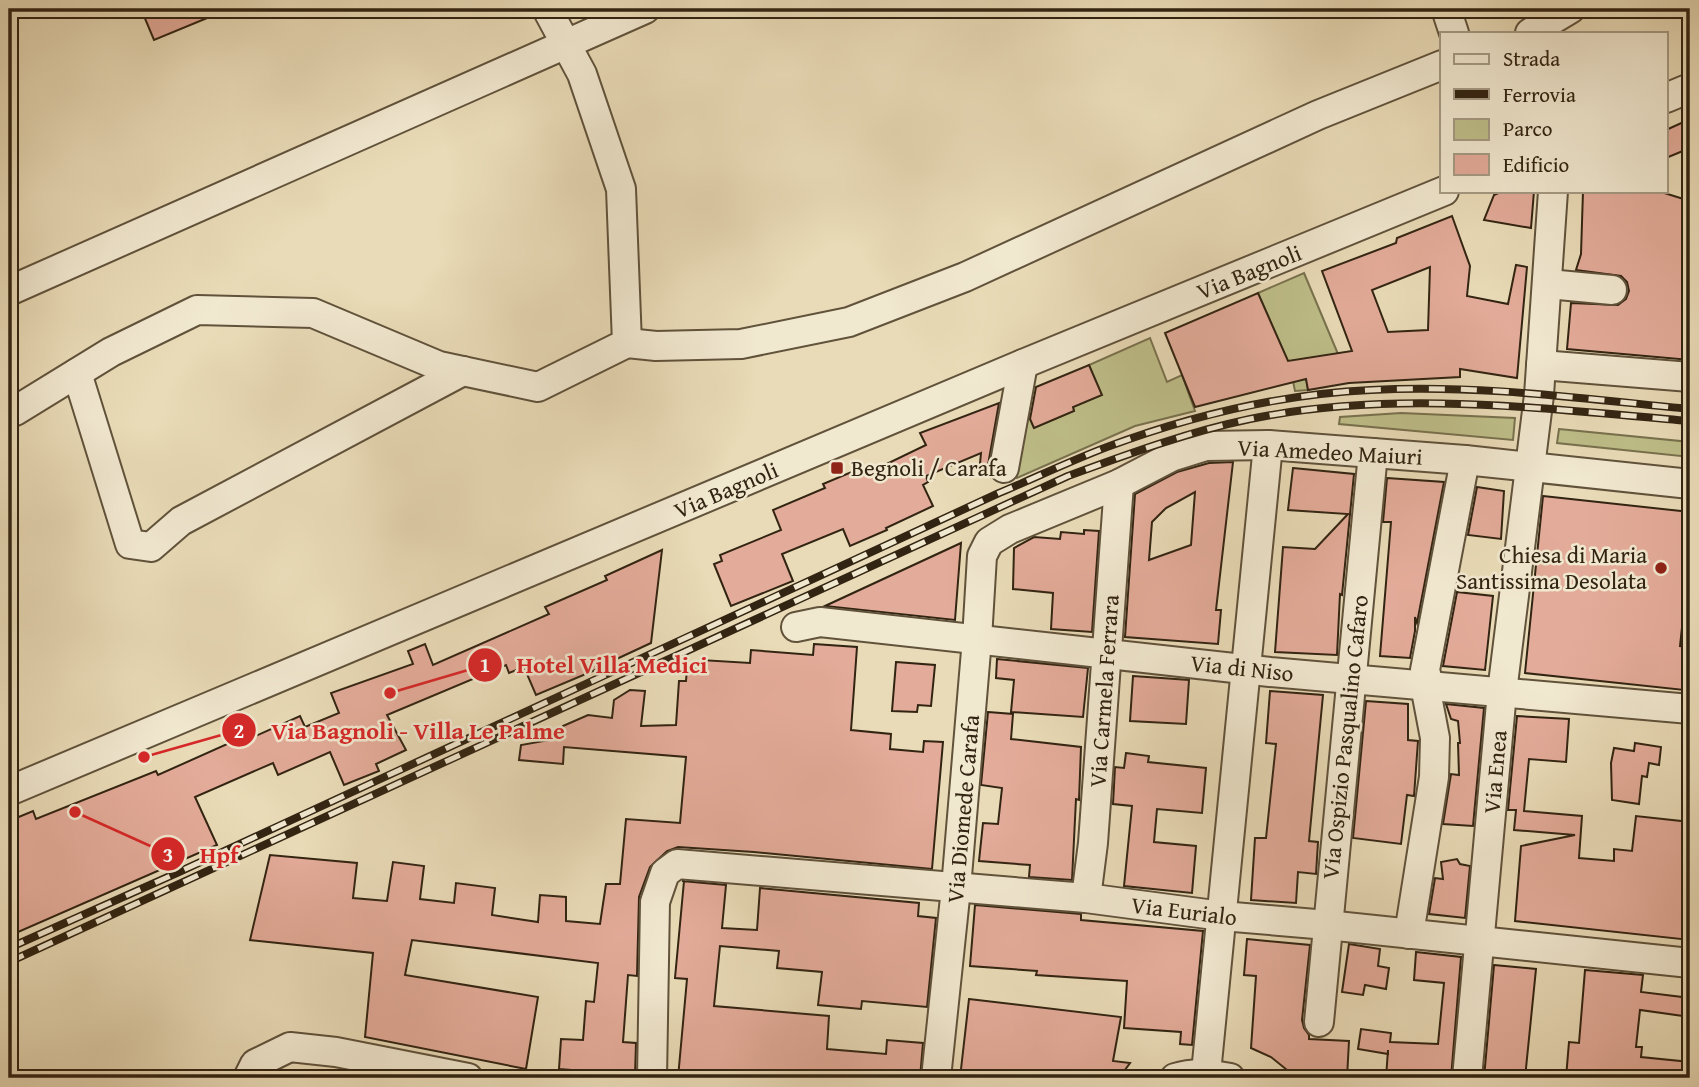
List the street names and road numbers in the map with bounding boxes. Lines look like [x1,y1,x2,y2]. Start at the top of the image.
street label: Via Bagnoli [1191,236,1306,308]
street label: Via Amedeo Maiuri [1237,430,1423,473]
street label: Via Bagnoli [669,453,783,526]
street label: Via Carmela Ferrara [1080,593,1127,788]
street label: Via Ospizio Pasqualino Cafaro [1313,593,1376,881]
street label: Via di Niso [1189,646,1295,689]
street label: Via Diomede Carafa [938,713,987,905]
street label: Via Enea [1474,729,1515,815]
street label: Via Eurialo [1129,888,1239,933]

